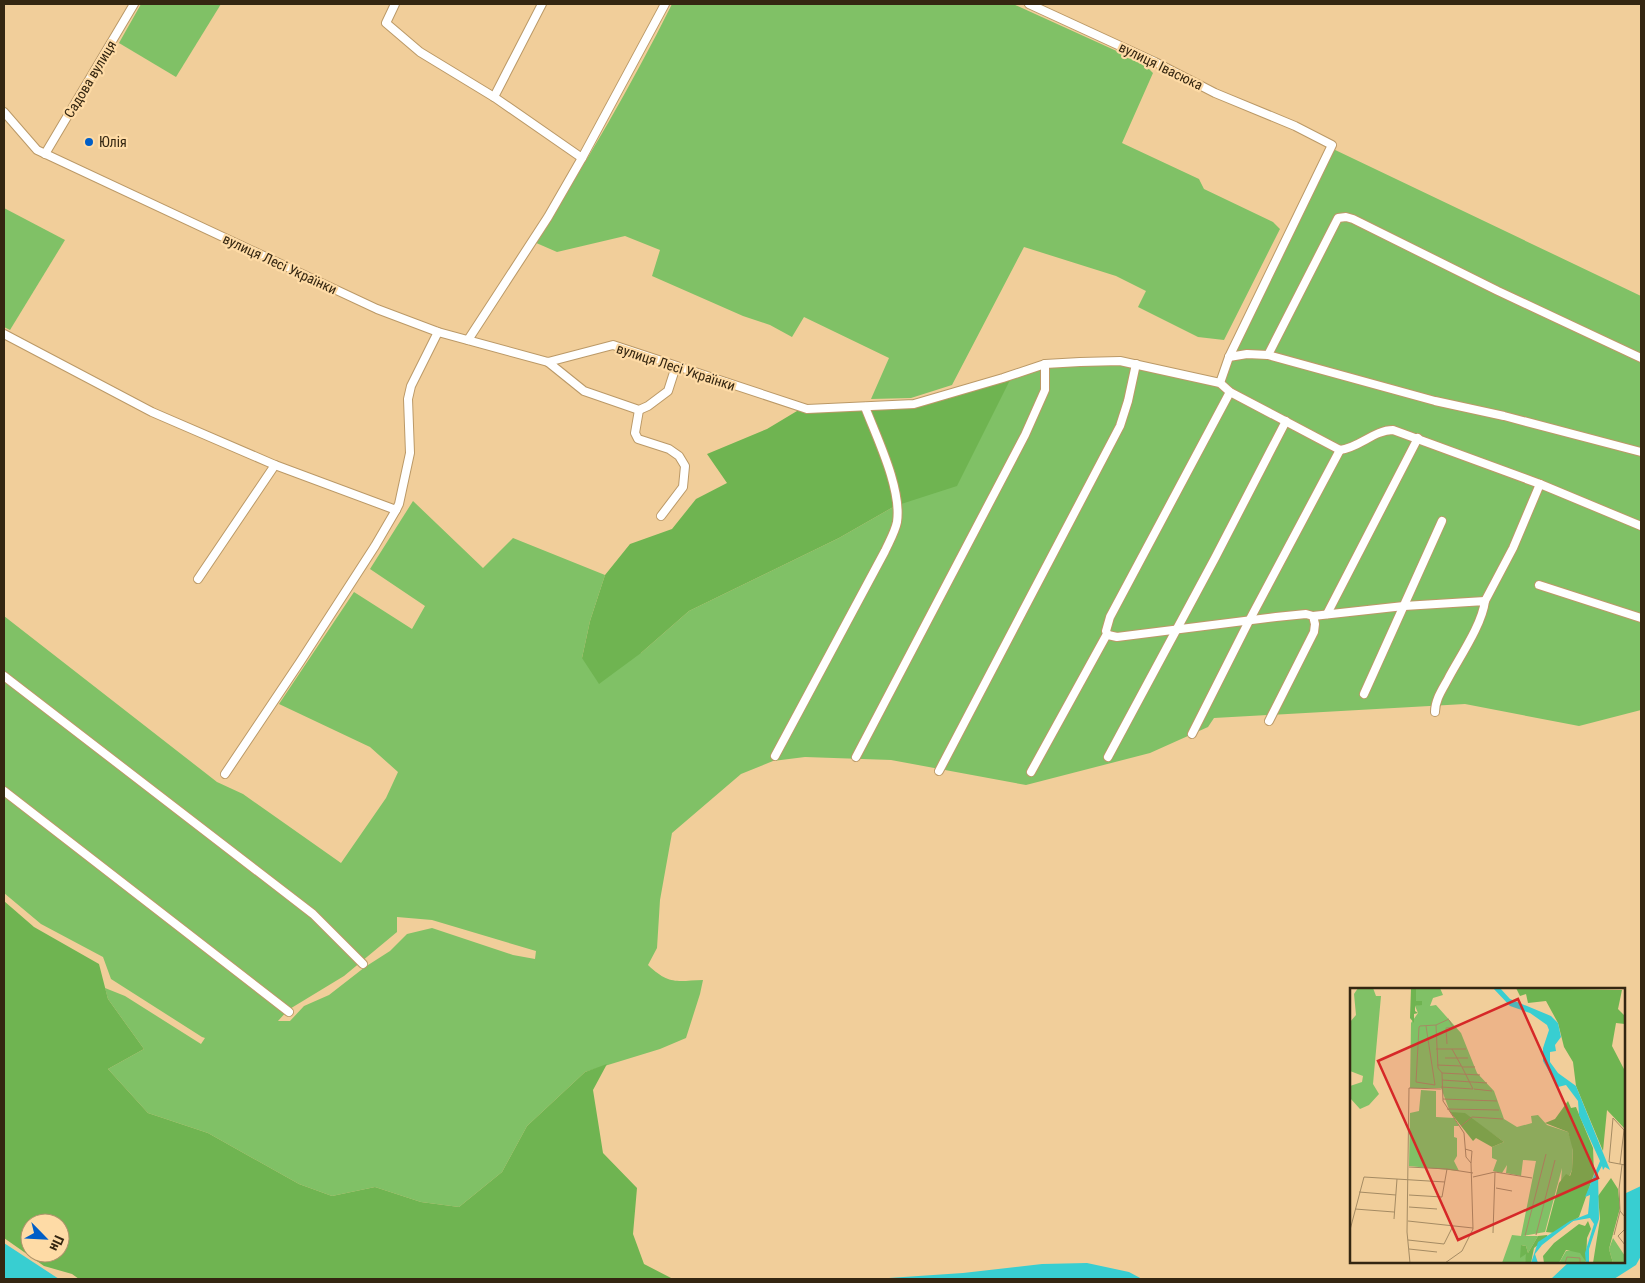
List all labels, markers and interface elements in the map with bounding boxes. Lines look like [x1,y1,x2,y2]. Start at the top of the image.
street label: Садова вулиця [61,38,119,120]
street label: вулиця Івасюка [1116,39,1206,93]
place label: Юлія [99,134,127,150]
marker: Юлія [83,136,95,148]
street label: вулиця Лесі Українки [220,231,340,297]
street label: вулиця Лесі Українки [615,340,737,394]
inset map [1350,988,1625,1263]
north arrow [20,1213,70,1263]
text: Пн [46,1233,67,1254]

